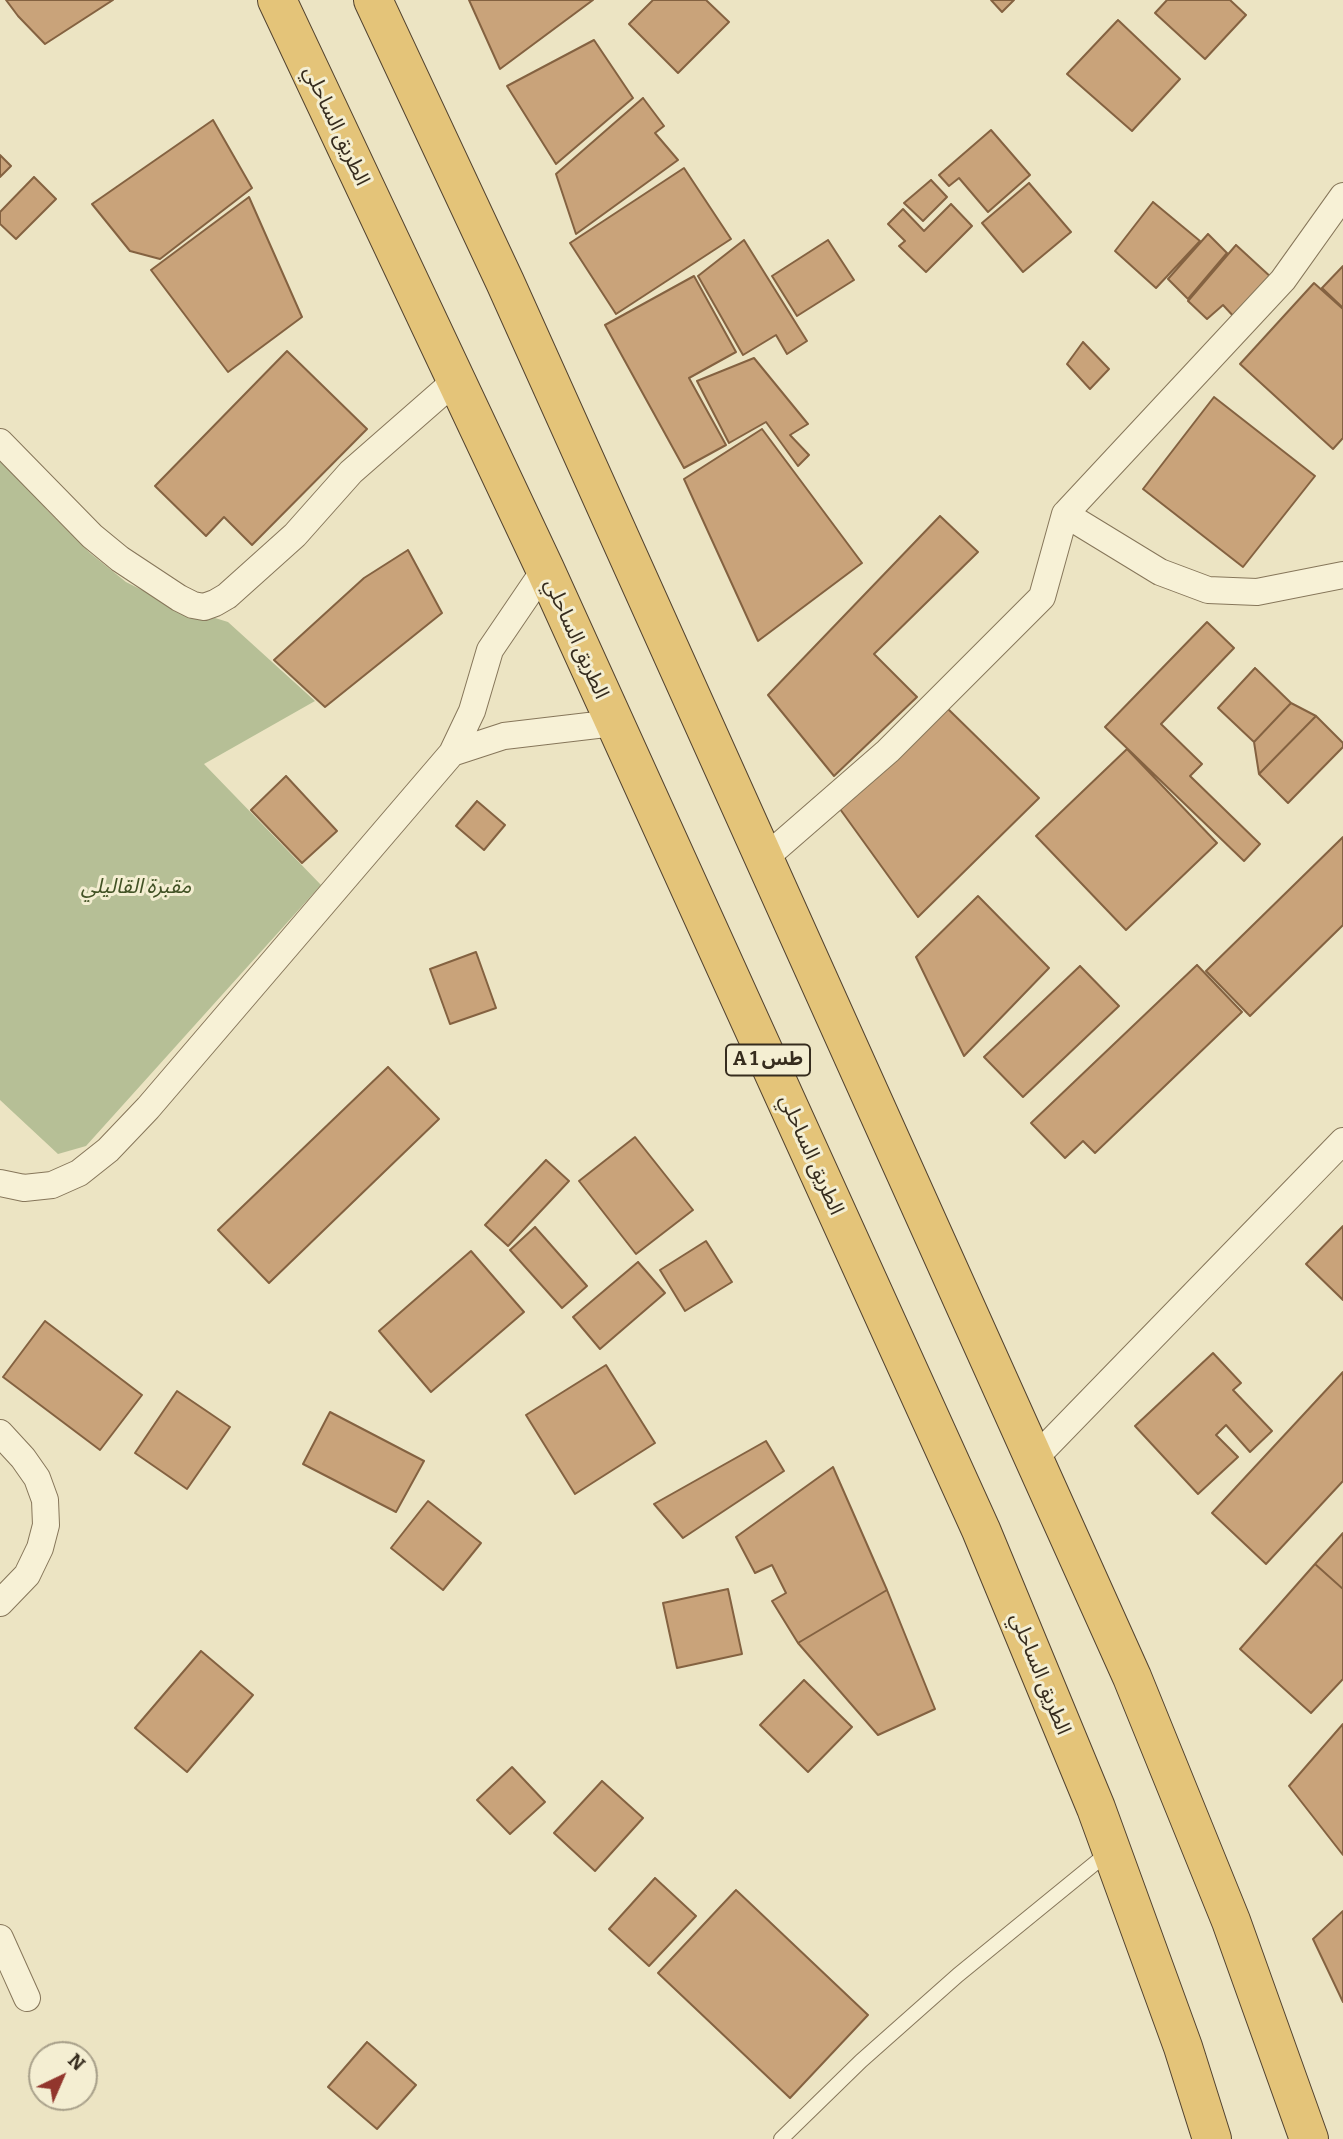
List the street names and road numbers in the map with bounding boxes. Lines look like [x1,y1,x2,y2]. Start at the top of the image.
street label: الطريق الساحلي [297,62,375,190]
street label: الطريق الساحلي [538,575,614,703]
road number: A 1 طس [726,1044,810,1076]
street label: الطريق الساحلي [773,1091,849,1219]
street label: الطريق الساحلي [1004,1609,1076,1739]

